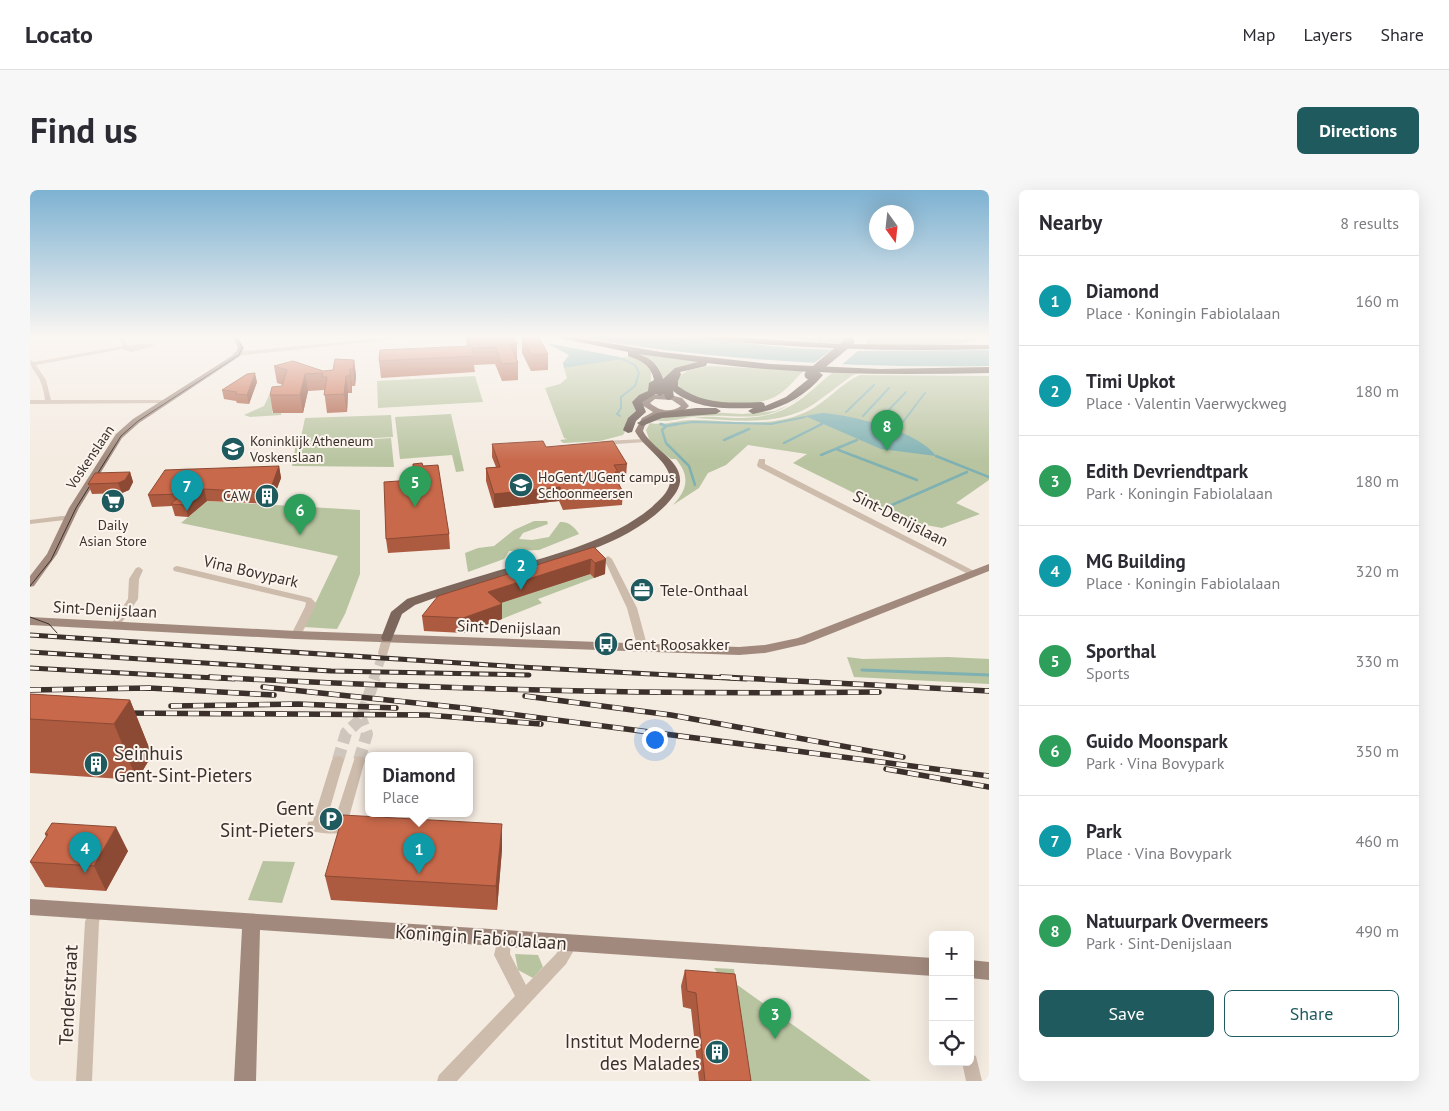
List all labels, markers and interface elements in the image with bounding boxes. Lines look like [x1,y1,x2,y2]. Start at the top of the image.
text: Locato [25,19,93,50]
text: Map [1243,23,1275,46]
text: Layers [1303,23,1352,46]
text: Share [1380,23,1424,46]
text: Find us [30,107,138,153]
button: Directions [1297,107,1419,154]
north arrow [869,205,914,250]
text: Nearby [1039,209,1102,236]
text: 8 results [1340,213,1399,233]
text: Diamond [1086,279,1159,303]
text: 1 [1050,291,1060,311]
text: 160 m [1356,291,1399,311]
text: Place · Koningin Fabiolalaan [1086,303,1280,323]
text: Timi Upkot [1086,369,1175,393]
text: 2 [1050,381,1060,401]
text: 180 m [1356,381,1399,401]
text: Place · Valentin Vaerwyckweg [1086,393,1287,413]
pin: 8 [871,410,903,451]
street label: Voskenslaan [61,422,118,493]
place label: Koninklijk Atheneum Voskenslaan [249,432,373,466]
school or university icon: Koninklijk Atheneum Voskenslaan [220,436,246,462]
text: Edith Devriendtpark [1086,459,1248,483]
pin: 5 [399,466,431,507]
place label: HoGent/UGent campus Schoonmeersen [538,468,675,502]
pin: 7 [171,470,203,511]
text: 3 [1050,471,1060,491]
text: 180 m [1356,471,1399,491]
school or university icon: HoGent/UGent campus Schoonmeersen [508,472,534,498]
building icon: CAW [254,483,280,509]
text: Park · Koningin Fabiolalaan [1086,483,1273,503]
street label: Sint-Denijslaan [850,485,952,551]
place label: CAW [223,487,250,505]
supermarket icon: Daily Asian Store [100,488,126,514]
pin: 6 [284,494,316,535]
place label: Daily Asian Store [79,516,147,550]
pin: 2 [505,549,537,590]
text: MG Building [1086,549,1186,573]
street label: Vina Bovypark [200,550,301,592]
text: 4 [1050,561,1060,581]
text: 320 m [1356,561,1399,581]
text: Place · Koningin Fabiolalaan [1086,573,1280,593]
office icon: Tele-Onthaal [629,577,655,603]
place label: Tele-Onthaal [660,580,748,600]
street label: Sint-Denijslaan [52,596,158,622]
street label: Sint-Denijslaan [457,615,561,639]
bus stop icon: Gent Roosakker [593,631,619,657]
place label: Gent Roosakker [624,634,730,654]
text: Sporthal [1086,639,1156,663]
text: 5 [1050,651,1060,671]
text: 330 m [1356,651,1399,671]
text: Sports [1086,663,1130,683]
your location [642,727,668,753]
text: Guido Moonspark [1086,729,1228,753]
place label: Seinhuis Gent-Sint-Pieters [114,741,252,787]
text: 6 [1050,741,1060,761]
text: 350 m [1356,741,1399,761]
building icon: Seinhuis Gent-Sint-Pieters [83,751,109,777]
popup [365,752,473,817]
text: Park · Vina Bovypark [1086,753,1224,773]
text: Diamond [383,763,455,787]
text: Place [383,787,419,807]
place label: Gent Sint-Pieters [220,796,315,842]
parking icon: Gent Sint-Pieters [318,806,344,832]
text: Park [1086,819,1122,843]
text: 7 [1050,831,1060,851]
text: 460 m [1356,831,1399,851]
pin: 4 [69,832,101,873]
pin: 1 [403,833,435,874]
text: Place · Vina Bovypark [1086,843,1232,863]
text: Natuurpark Overmeers [1086,909,1268,933]
street label: Koningin Fabiolalaan [394,919,568,955]
text: 8 [1050,921,1060,941]
text: 490 m [1356,921,1399,941]
map controls [929,931,974,1066]
button: + [929,931,974,976]
text: Park · Sint-Denijslaan [1086,933,1232,953]
street label: Tenderstraat [53,944,83,1046]
button: − [929,976,974,1021]
button: Save [1039,990,1214,1037]
button: Share [1224,990,1399,1037]
pin: 3 [759,998,791,1039]
button: locate [929,1021,974,1066]
place label: Institut Moderne des Malades [565,1029,700,1075]
building icon: Institut Moderne des Malades [704,1039,730,1065]

